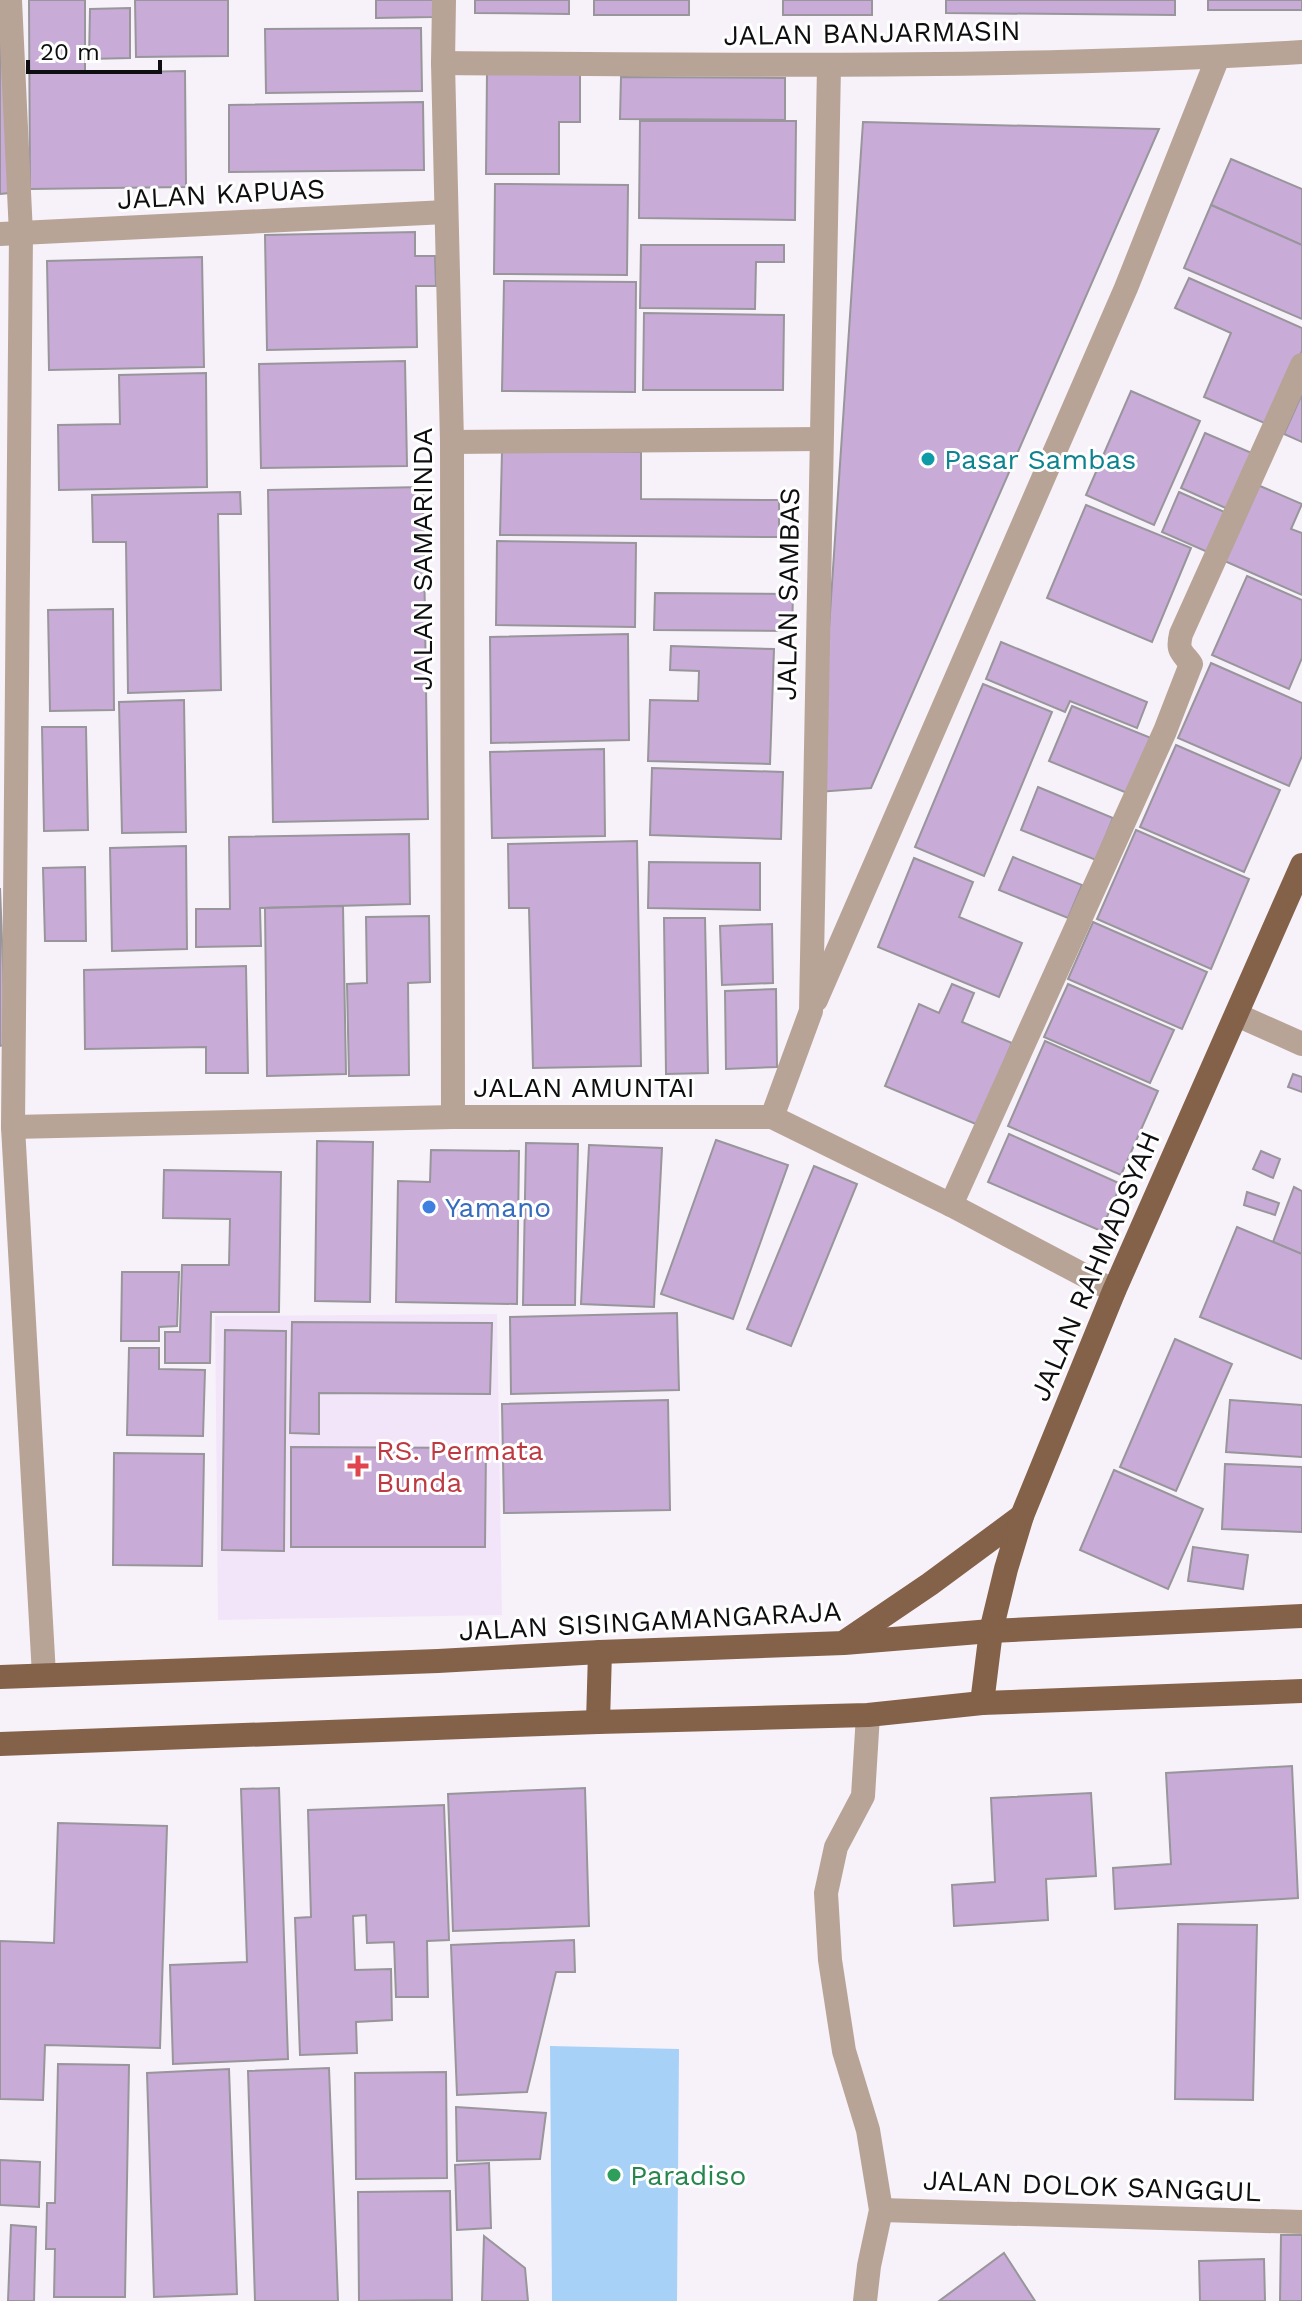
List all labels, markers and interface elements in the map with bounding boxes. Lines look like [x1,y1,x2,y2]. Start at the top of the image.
street label: JALAN BANJARMASIN [723,14,1021,52]
scale bar [28,24,160,74]
text: 20 m [40,38,100,66]
street label: JALAN KAPUAS [116,172,326,216]
street label: JALAN SAMARINDA [406,427,439,691]
place label: Pasar Sambas [944,443,1136,476]
marker: Pasar Sambas [919,450,937,468]
street label: JALAN SAMBAS [770,487,806,701]
street label: JALAN AMUNTAI [473,1071,695,1104]
street label: JALAN RAHMADSYAH [1023,1126,1167,1406]
place label: Yamano [445,1191,551,1224]
marker: Yamano [420,1198,438,1216]
place label: RS. Permata Bunda [376,1434,544,1499]
marker: RS. Permata Bunda [347,1455,369,1477]
street label: JALAN SISINGAMANGARAJA [458,1594,842,1648]
place label: Paradiso [630,2159,746,2192]
street label: JALAN DOLOK SANGGUL [922,2164,1262,2208]
marker: Paradiso [605,2166,623,2184]

